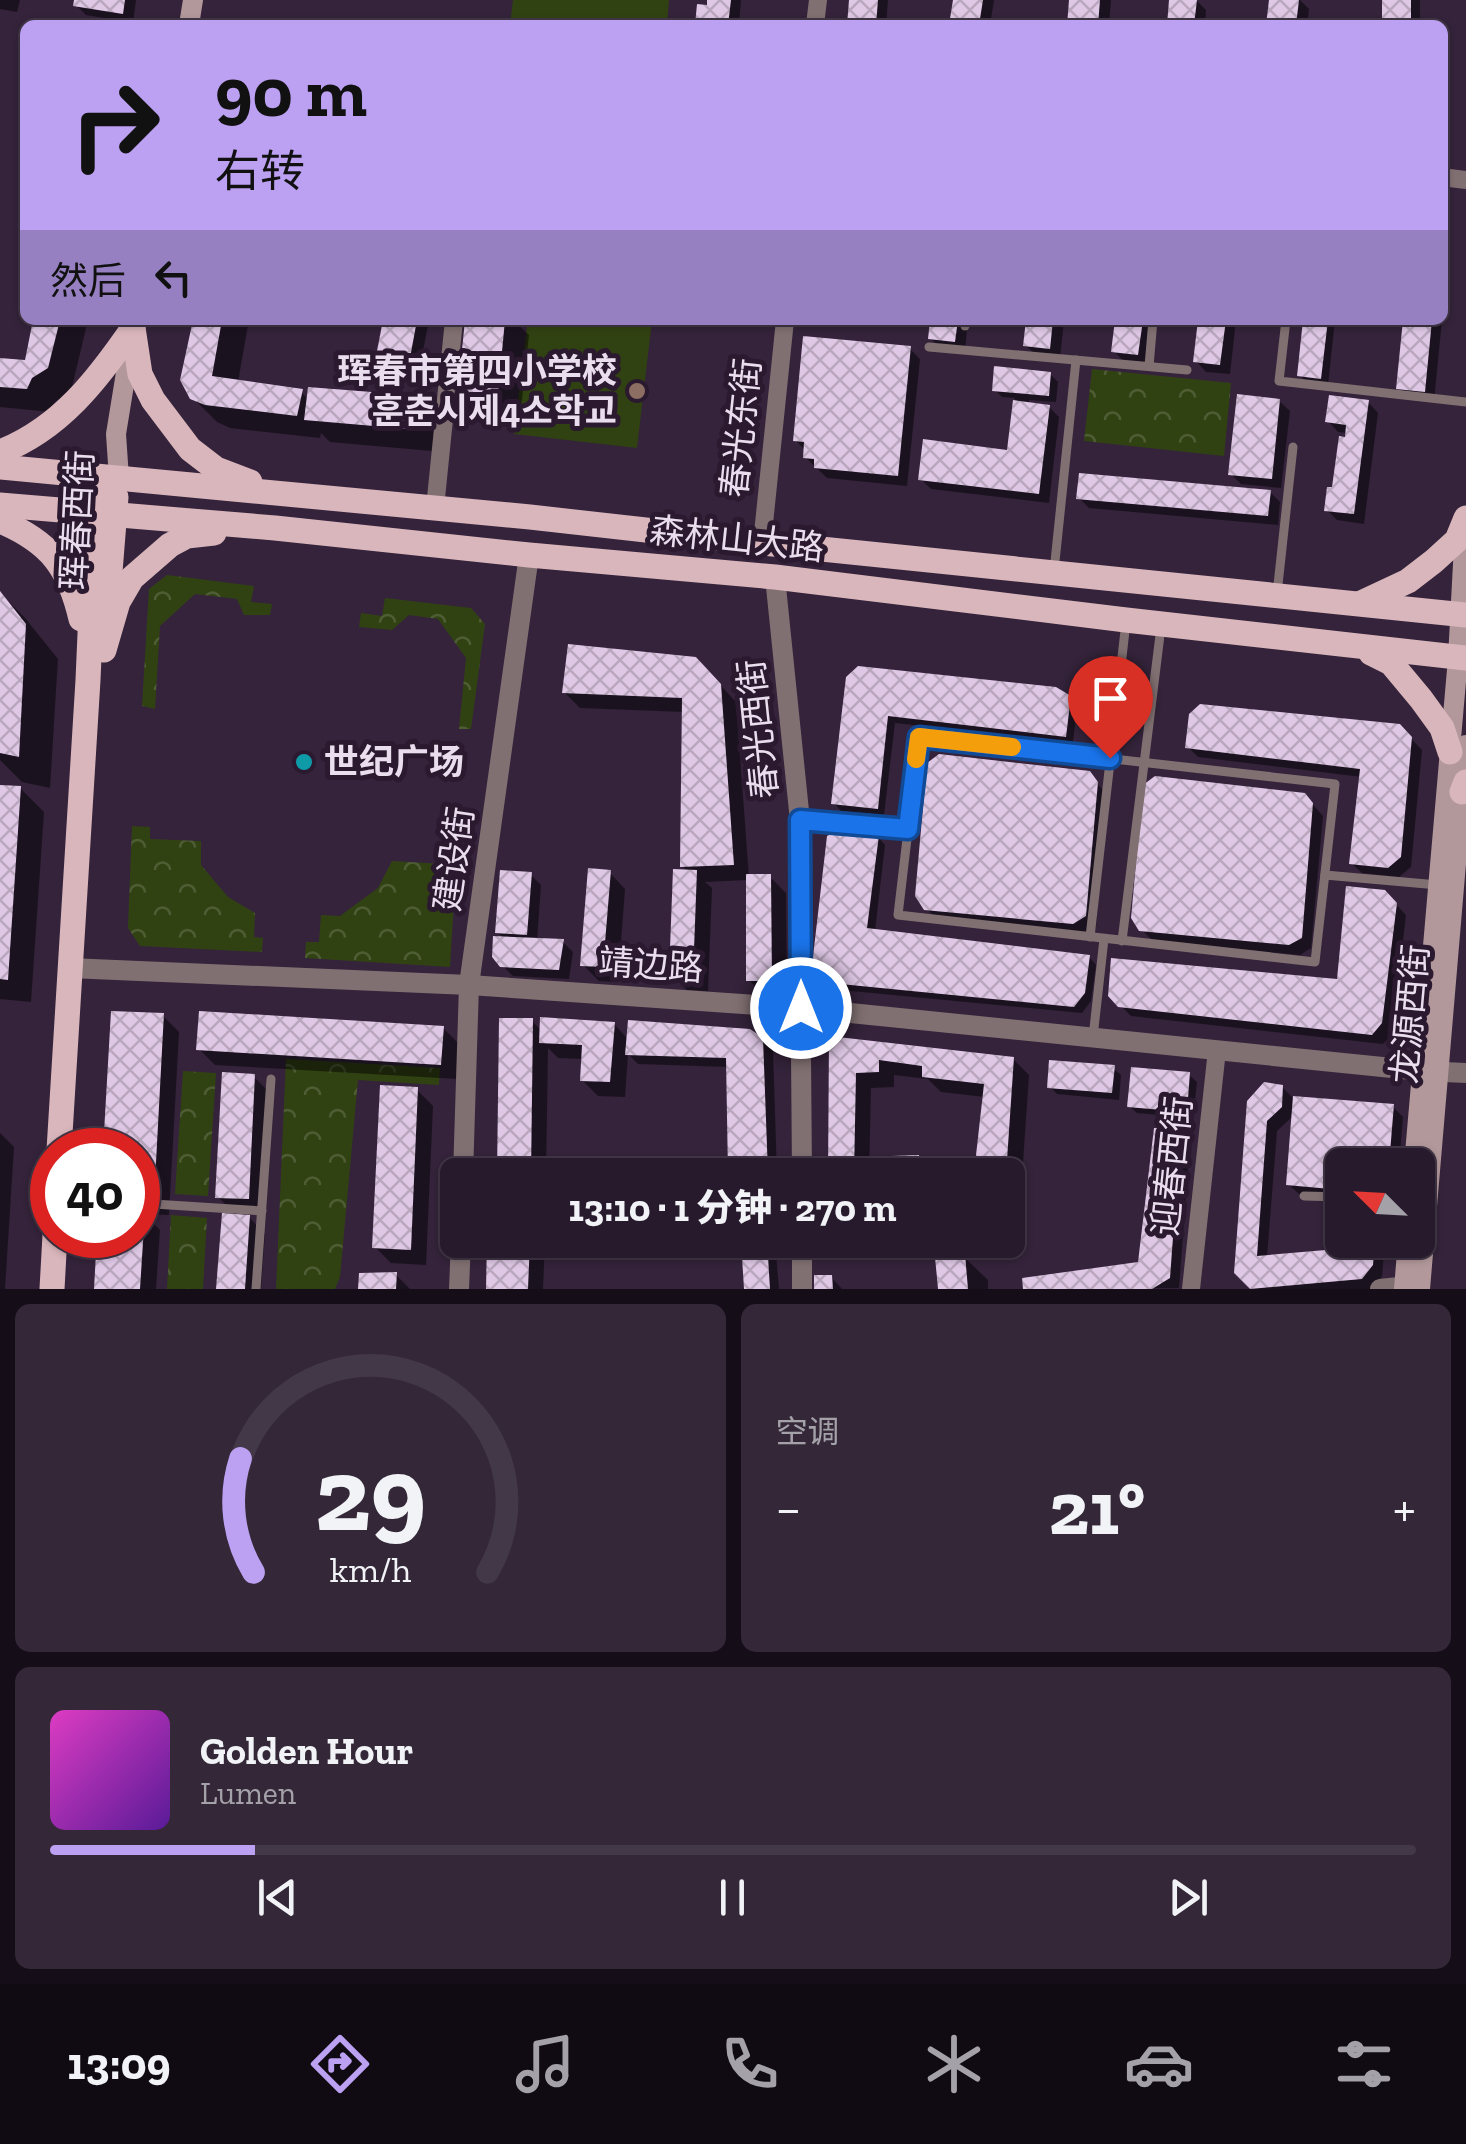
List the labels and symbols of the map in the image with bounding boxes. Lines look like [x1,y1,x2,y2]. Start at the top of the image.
place label: 珲春市第四小学校 훈춘시제4소학교 [337,350,617,432]
street label: 春光东街 [713,356,769,500]
marker: 珲春市第四小学校 훈춘시제4소학교 [626,380,648,402]
street label: 珲春西街 [52,449,102,591]
street label: 森林山大路 [648,509,826,569]
pin [1068,656,1153,759]
street label: 春光西街 [730,657,786,801]
place label: 世纪广场 [324,741,464,783]
marker: 世纪广场 [293,751,315,773]
street label: 建设街 [426,804,482,914]
street label: 靖边路 [597,940,705,990]
street label: 龙源西街 [1383,942,1437,1086]
position arrow [749,956,853,1060]
street label: 迎春西街 [1144,1094,1200,1238]
speed limit sign: 40 [30,1128,160,1258]
north arrow [1325,1148,1435,1258]

